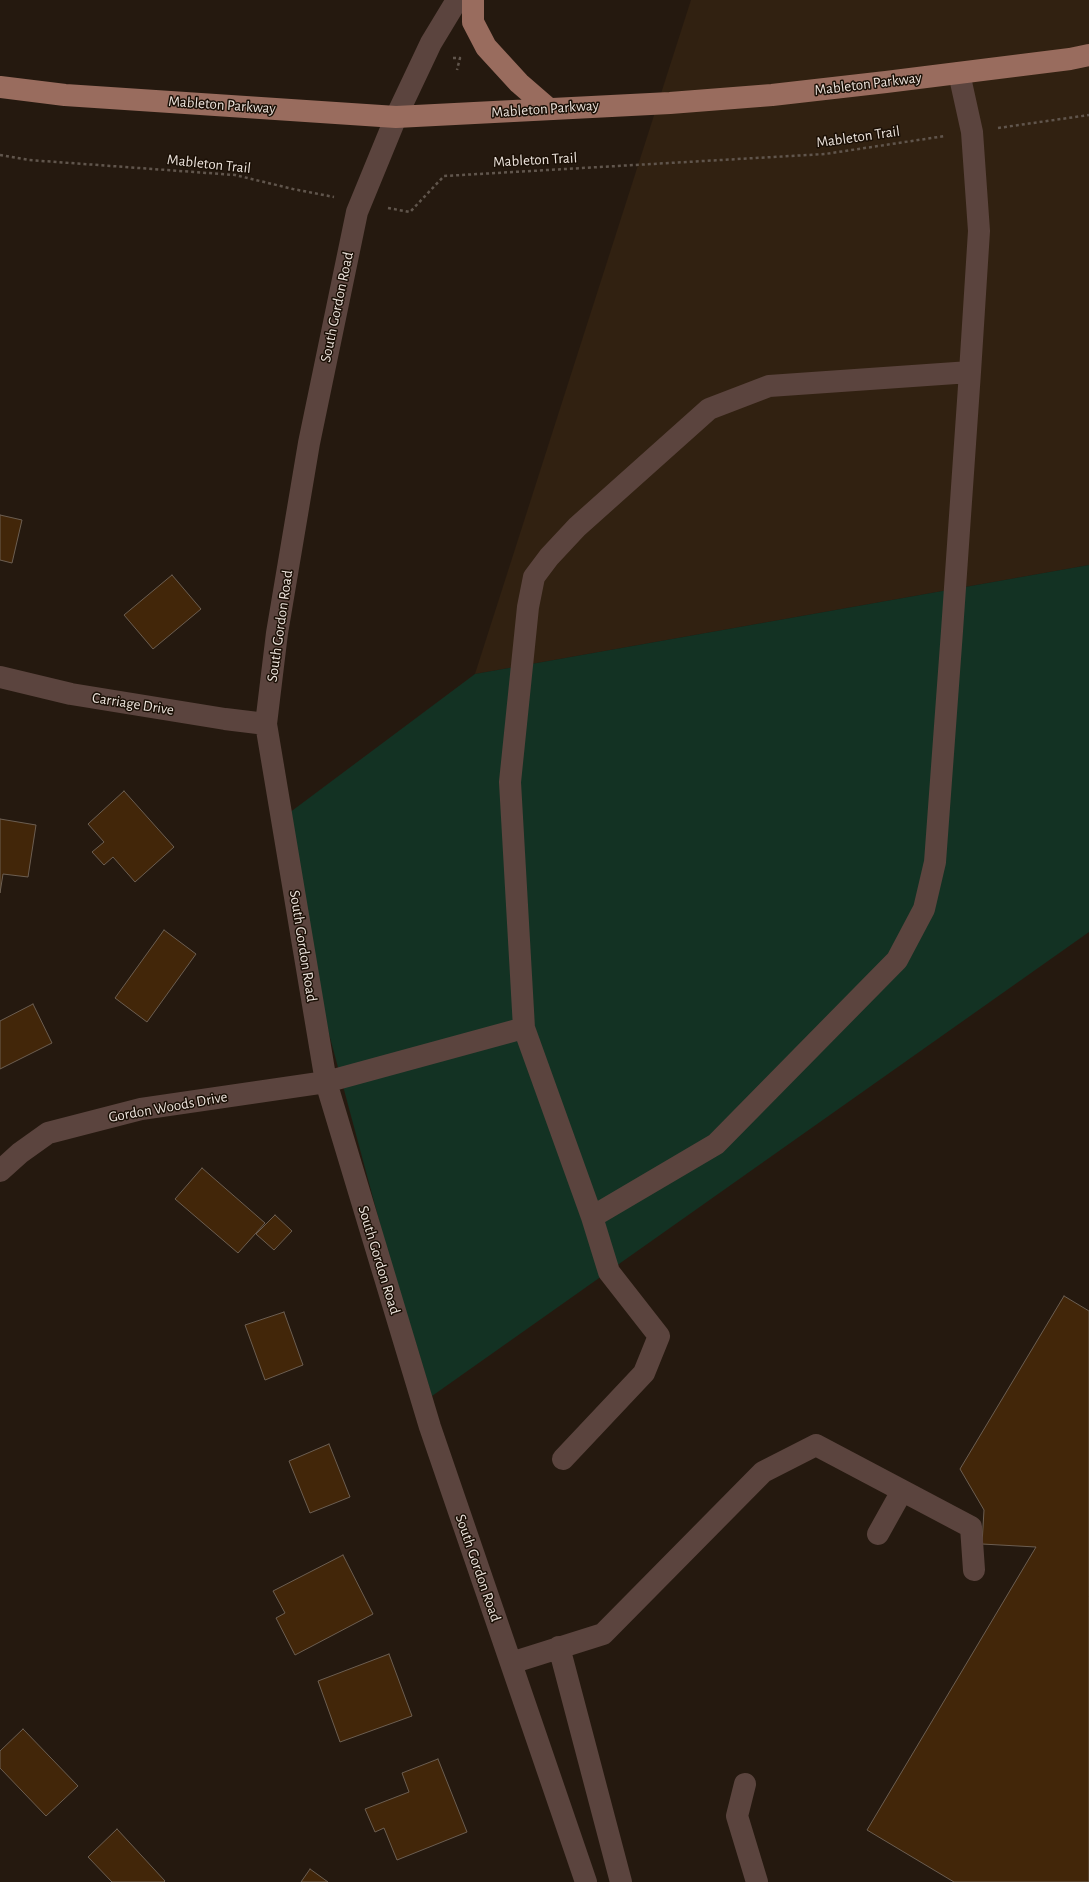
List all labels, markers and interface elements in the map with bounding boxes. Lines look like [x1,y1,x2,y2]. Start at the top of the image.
street label: Mableton Parkway [813,68,923,100]
street label: Mableton Parkway [168,92,276,118]
street label: Mableton Parkway [491,96,599,122]
street label: Mableton Trail [815,122,901,152]
street label: Mableton Trail [492,149,578,171]
street label: Mableton Trail [166,151,252,177]
street label: South Gordon Road [316,250,358,364]
street label: South Gordon Road [263,569,297,683]
street label: Carriage Drive [91,689,175,719]
street label: South Gordon Road [285,889,321,1003]
street label: Gordon Woods Drive [107,1088,229,1126]
street label: South Gordon Road [354,1204,404,1316]
street label: South Gordon Road [451,1512,505,1624]

